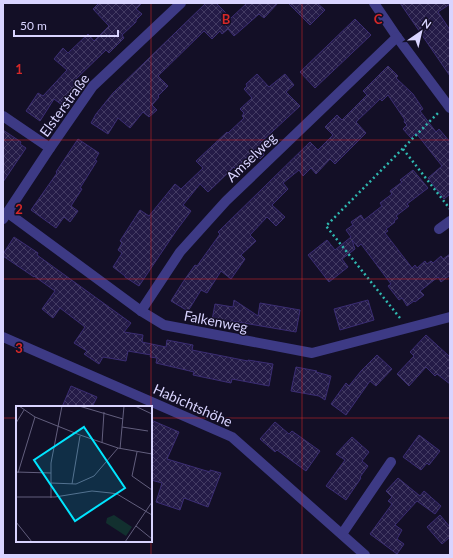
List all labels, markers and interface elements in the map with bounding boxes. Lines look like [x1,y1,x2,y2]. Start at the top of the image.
text: B [222,11,231,27]
text: C [374,11,383,27]
scale bar [14,12,118,38]
north arrow [401,12,441,52]
text: N [420,16,434,31]
text: 50 m [20,18,47,33]
text: 1 [15,61,23,77]
street label: Elsterstraße [36,70,92,140]
street label: Amselweg [222,129,280,185]
text: 2 [15,201,23,217]
street label: Falkenweg [183,306,249,336]
text: 3 [15,340,23,356]
street label: Habichtshöhe [151,380,235,430]
inset map [16,406,152,542]

